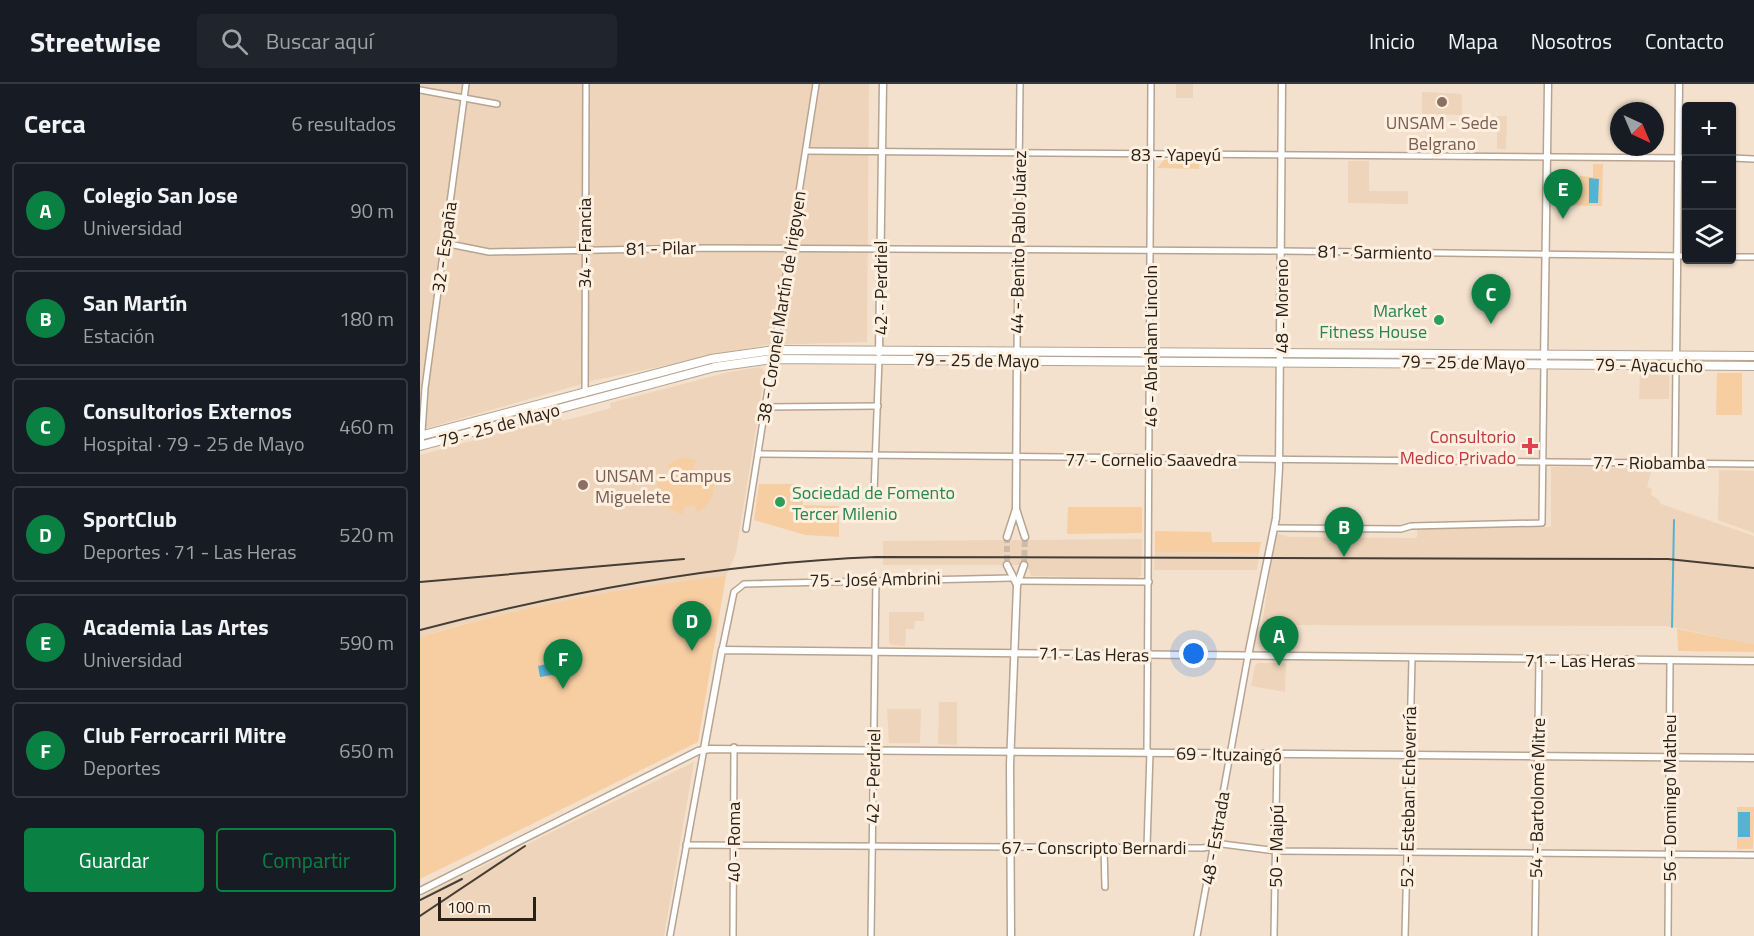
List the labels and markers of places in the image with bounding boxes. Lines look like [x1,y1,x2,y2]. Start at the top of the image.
marker: UNSAM - Sede Belgrano [1435,95,1449,109]
place label: UNSAM - Sede Belgrano [1386,109,1498,157]
pin: E [1544,170,1582,219]
pin: C [1472,274,1510,324]
place label: Market Fitness House [1319,297,1428,345]
marker: Market Fitness House [1432,313,1446,327]
place label: Consultorio Medico Privado [1400,423,1516,471]
marker: Consultorio Medico Privado [1521,437,1539,455]
place label: UNSAM - Campus Miguelete [595,462,731,510]
marker: UNSAM - Campus Miguelete [576,478,590,492]
place label: Sociedad de Fomento Tercer Milenio [792,479,955,527]
marker: Sociedad de Fomento Tercer Milenio [773,495,787,509]
pin: B [1324,508,1364,557]
pin: D [672,602,712,651]
pin: A [1260,616,1298,666]
pin: F [544,640,582,689]

